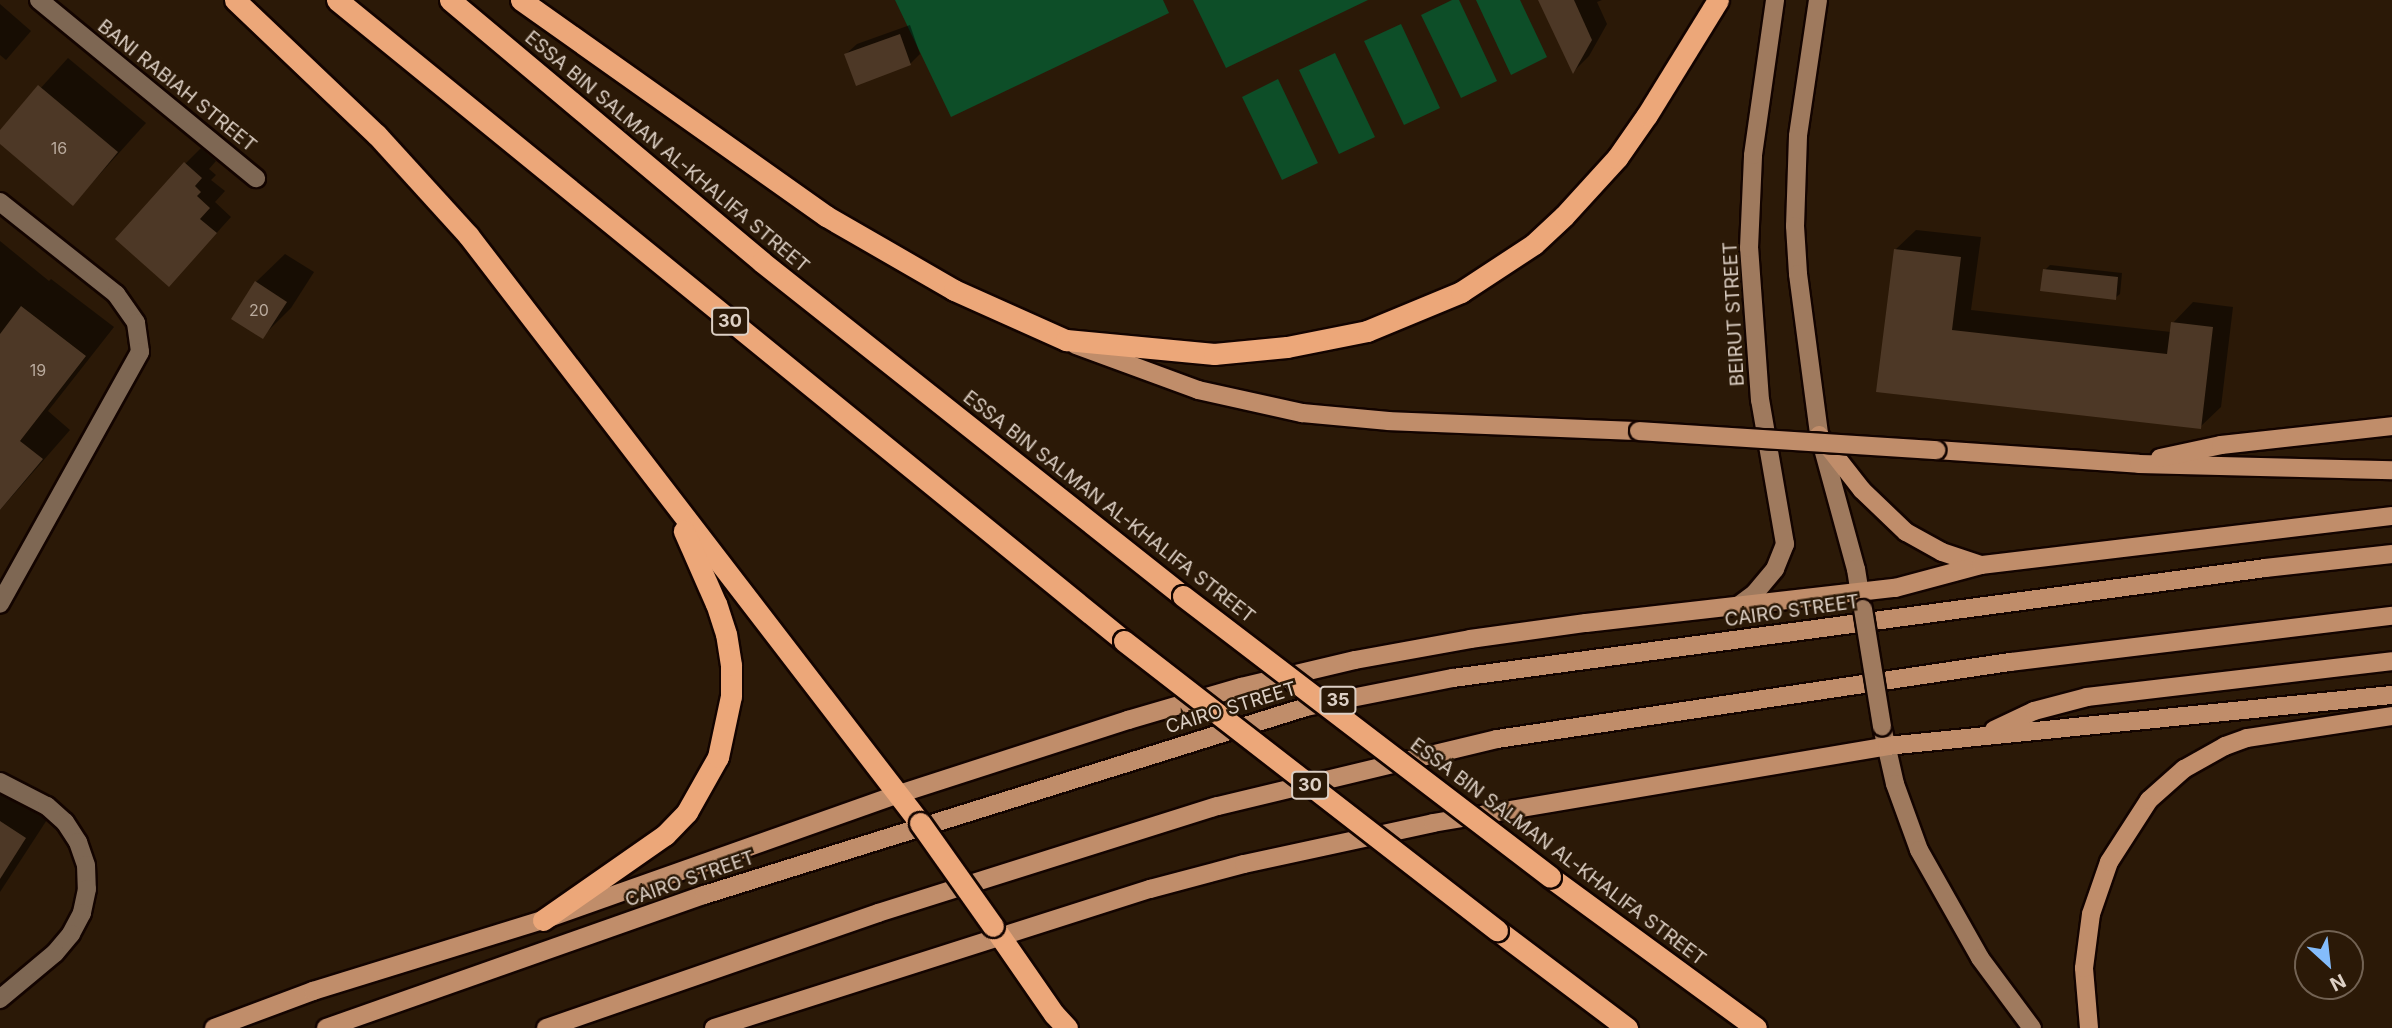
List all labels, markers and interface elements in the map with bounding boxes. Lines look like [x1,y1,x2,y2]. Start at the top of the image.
street label: BANI RABIAH STREET [93,15,261,157]
street label: ESSA BIN SALMAN AL-KHALIFA STREET [520,26,814,278]
house number: 16 [51,138,67,158]
street label: BEIRUT STREET [1719,241,1749,387]
house number: 20 [249,300,269,320]
road number: 30 [711,306,749,335]
house number: 19 [30,360,46,380]
street label: ESSA BIN SALMAN AL-KHALIFA STREET [959,386,1259,628]
street label: CAIRO STREET [1723,590,1861,632]
street label: CAIRO STREET [1163,677,1299,739]
road number: 35 [1319,686,1357,714]
street label: ESSA BIN SALMAN AL-KHALIFA STREET [1406,733,1710,971]
road number: 30 [1291,770,1329,800]
street label: CAIRO STREET [622,846,758,912]
north arrow [2294,930,2364,1000]
text: N [2326,969,2350,996]

